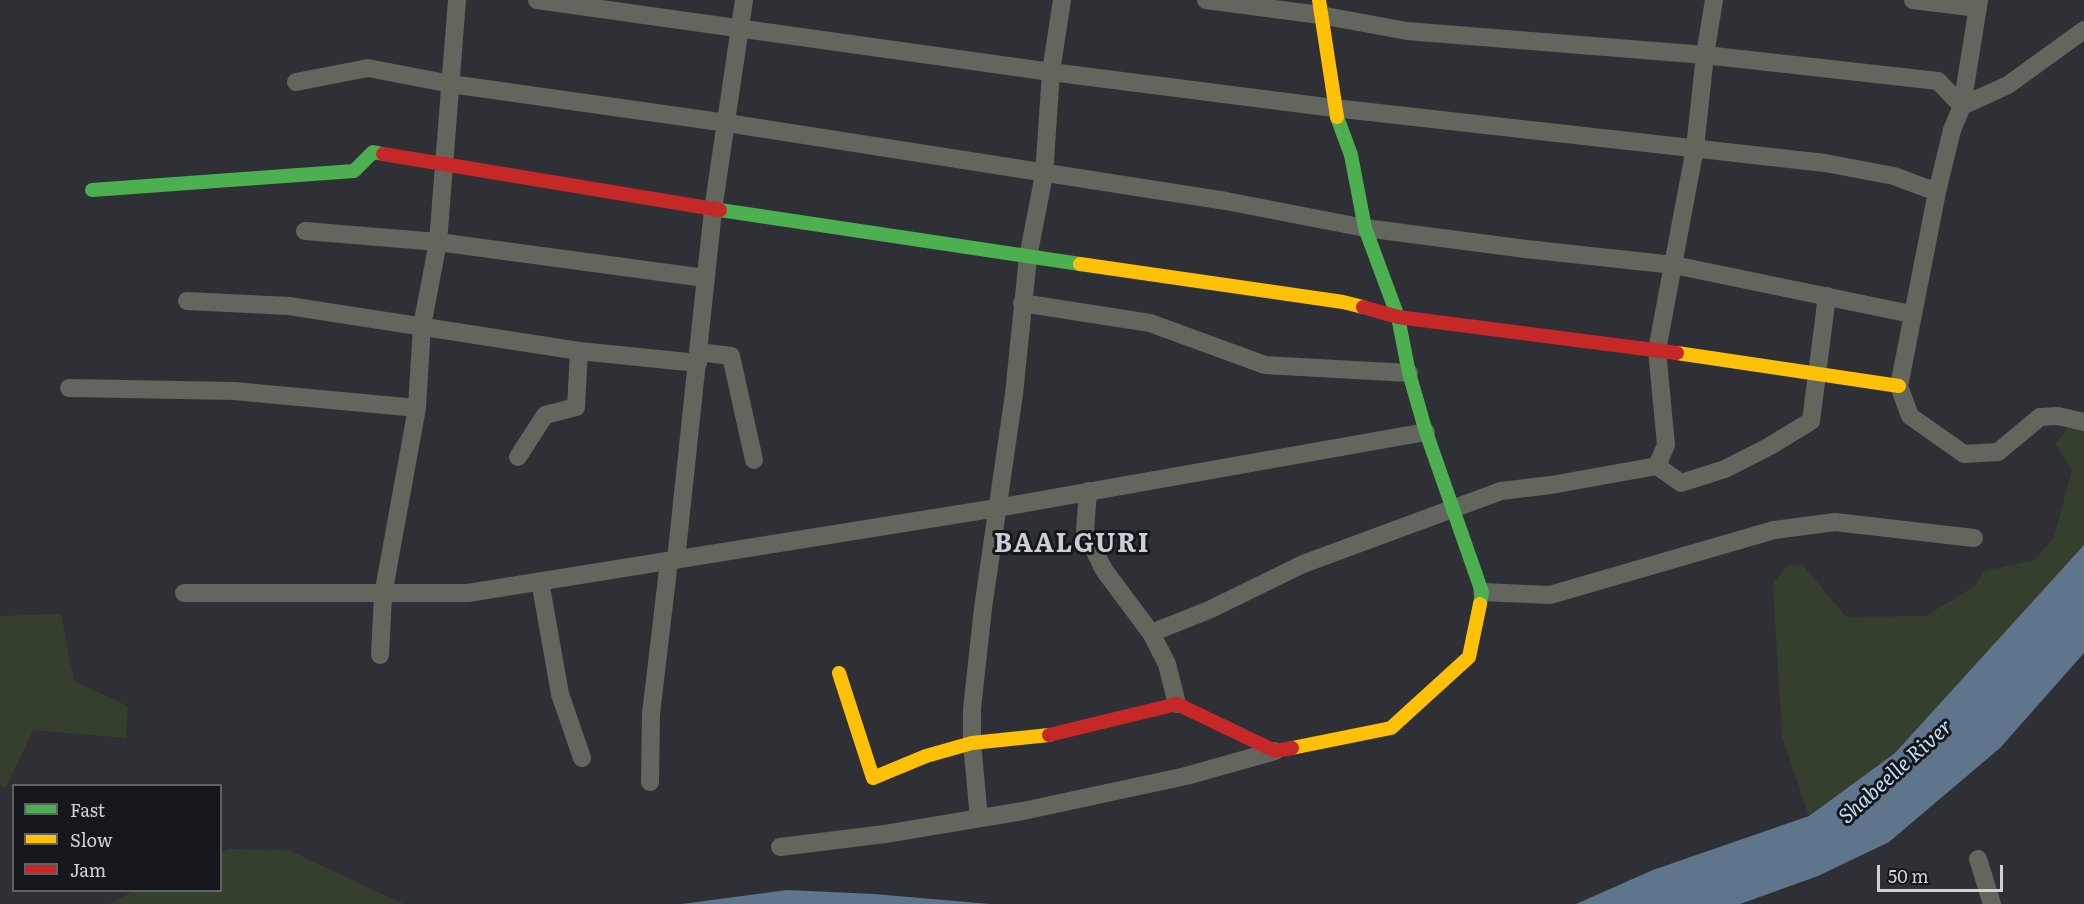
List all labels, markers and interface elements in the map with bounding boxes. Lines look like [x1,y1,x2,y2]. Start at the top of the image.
district label: BAALGURI [994,528,1150,560]
water label: Shabeelle River [1834,714,1958,830]
legend [12,784,222,892]
text: Fast [70,796,105,823]
text: Slow [70,826,112,853]
scale bar [1880,853,2006,891]
text: Jam [70,856,106,883]
text: 50 m [1888,862,1929,889]

